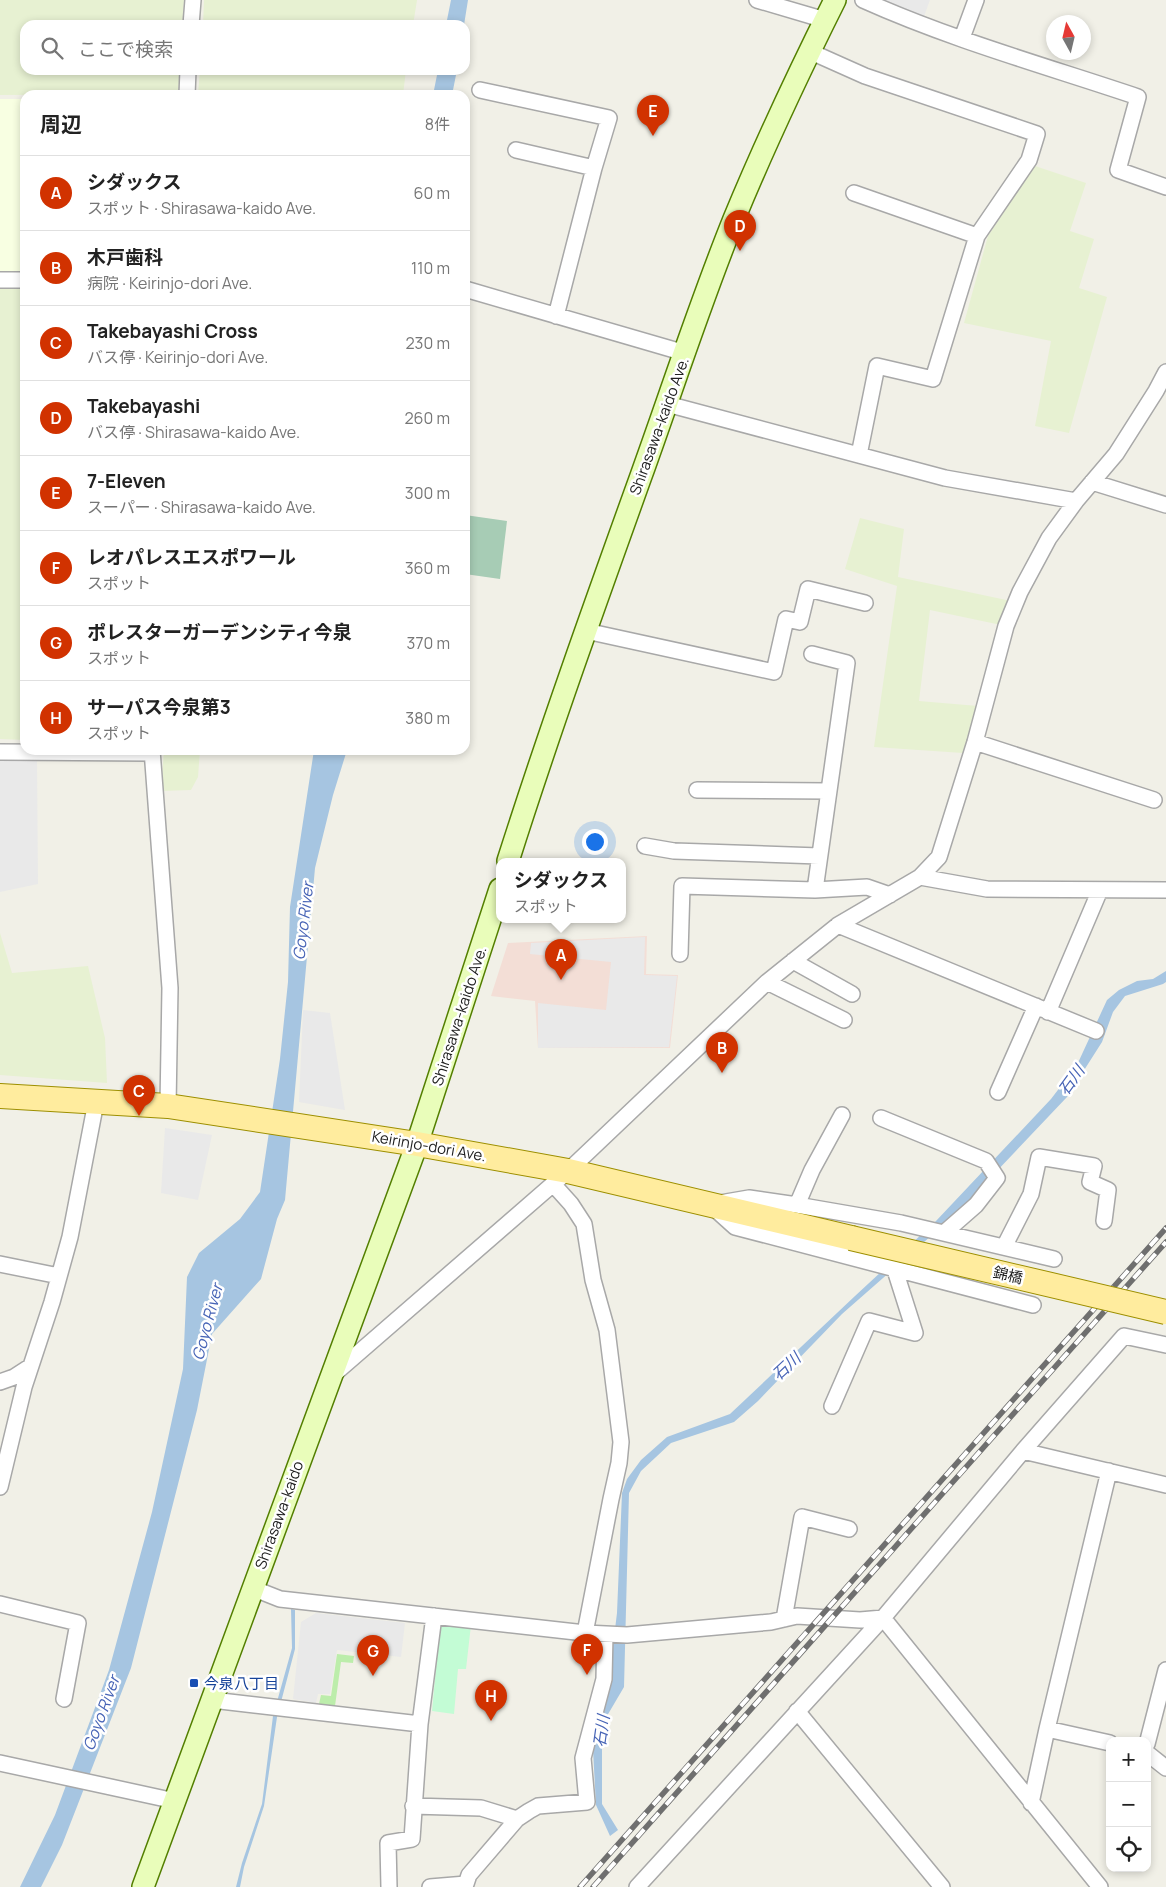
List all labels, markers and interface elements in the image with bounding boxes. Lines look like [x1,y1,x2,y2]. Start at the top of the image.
north arrow [1046,15,1091,60]
search box [20,20,470,75]
icon: search [38,34,66,62]
text: ここで検索 [78,36,173,62]
pin: E [637,95,669,136]
text: 周辺 [40,110,82,138]
text: 8件 [425,113,450,135]
text: シダックス [87,169,181,195]
text: A [51,182,61,204]
text: 60 m [414,182,450,204]
text: スポット · Shirasawa-kaido Ave. [87,197,316,219]
pin: D [724,210,756,251]
text: 木戸歯科 [87,244,163,270]
text: B [51,257,61,279]
text: 110 m [411,257,450,279]
text: 病院 · Keirinjo-dori Ave. [87,272,252,294]
text: Takebayashi Cross [87,318,258,344]
text: C [50,332,62,354]
text: 230 m [406,332,450,354]
text: バス停 · Keirinjo-dori Ave. [87,346,268,368]
street label: Shirasawa-kaido Ave. [624,354,694,498]
text: Takebayashi [87,393,200,419]
text: D [50,407,62,429]
text: 260 m [404,407,450,429]
text: バス停 · Shirasawa-kaido Ave. [87,421,300,443]
text: 7-Eleven [87,468,166,494]
text: E [51,482,61,504]
text: 300 m [405,482,450,504]
text: スーパー · Shirasawa-kaido Ave. [87,496,316,518]
text: レオパレスエスポワール [87,544,296,570]
text: F [52,557,60,579]
text: 360 m [405,557,450,579]
text: スポット [87,572,151,594]
text: ポレスターガーデンシティ今泉 [87,619,352,645]
text: G [50,632,62,654]
text: 370 m [407,632,450,654]
text: スポット [87,647,151,669]
text: サーパス今泉第3 [87,694,231,720]
text: H [50,707,62,729]
text: 380 m [405,707,450,729]
text: スポット [87,722,151,744]
your location [582,829,608,855]
popup [496,858,626,923]
text: シダックス [514,867,608,893]
water label: Goyo River [287,879,319,961]
text: スポット [514,895,578,917]
pin: A [545,939,577,980]
street label: Shirasawa-kaido Ave. [427,944,491,1088]
pin: B [706,1032,738,1073]
water label: 石川 [1053,1059,1090,1099]
pin: C [123,1075,155,1116]
street label: Keirinjo-dori Ave. [370,1126,488,1166]
street label: 錦橋 [991,1261,1025,1289]
water label: Goyo River [186,1279,228,1363]
water label: 石川 [767,1346,807,1385]
street label: Shirasawa-kaido [250,1458,308,1572]
pin: F [571,1634,603,1675]
pin: G [357,1635,389,1676]
water label: Goyo River [77,1671,125,1753]
place label: 今泉八丁目 [204,1673,279,1694]
marker: 今泉八丁目 [188,1677,200,1689]
pin: H [475,1680,507,1721]
water label: 石川 [588,1712,614,1748]
map controls [1106,1737,1151,1872]
button: + [1106,1737,1151,1782]
button: − [1106,1782,1151,1827]
button: locate [1106,1827,1151,1872]

